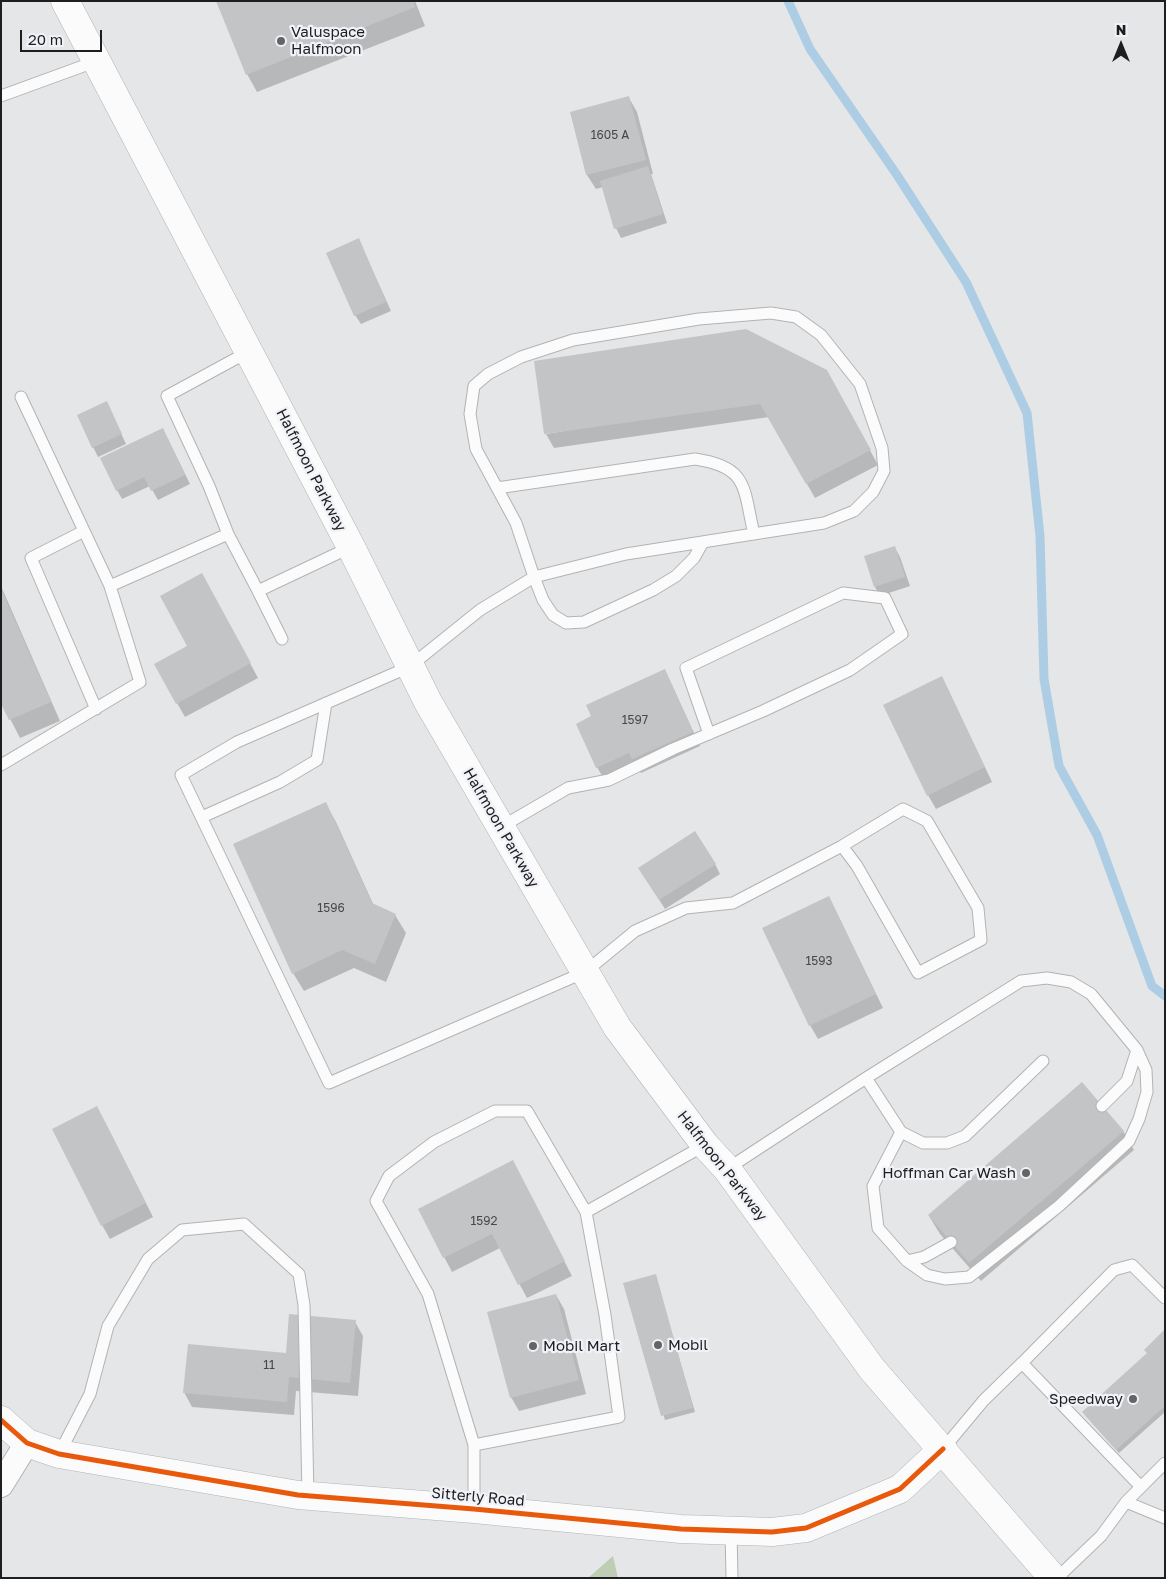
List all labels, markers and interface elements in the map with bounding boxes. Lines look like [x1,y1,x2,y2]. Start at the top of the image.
scale bar [22,20,105,52]
north arrow [1096,20,1146,70]
text: N [1116,21,1126,38]
place label: Valuspace Halfmoon [291,23,365,58]
text: 20 m [28,30,63,48]
marker: Valuspace Halfmoon [275,35,287,47]
house number: 1605 A [591,128,629,142]
street label: Halfmoon Parkway [272,406,350,534]
house number: 1597 [622,713,648,727]
street label: Halfmoon Parkway [459,765,543,891]
house number: 1596 [317,901,345,915]
house number: 1593 [805,954,833,968]
street label: Halfmoon Parkway [673,1107,771,1225]
place label: Hoffman Car Wash [882,1164,1016,1182]
marker: Hoffman Car Wash [1020,1167,1032,1179]
house number: 1592 [471,1214,497,1228]
place label: Mobil [668,1336,708,1354]
place label: Mobil Mart [543,1337,620,1355]
marker: Mobil [652,1339,664,1351]
marker: Mobil Mart [527,1340,539,1352]
house number: 11 [263,1358,275,1372]
place label: Speedway [1049,1390,1123,1408]
marker: Speedway [1127,1393,1139,1405]
street label: Sitterly Road [431,1484,525,1510]

